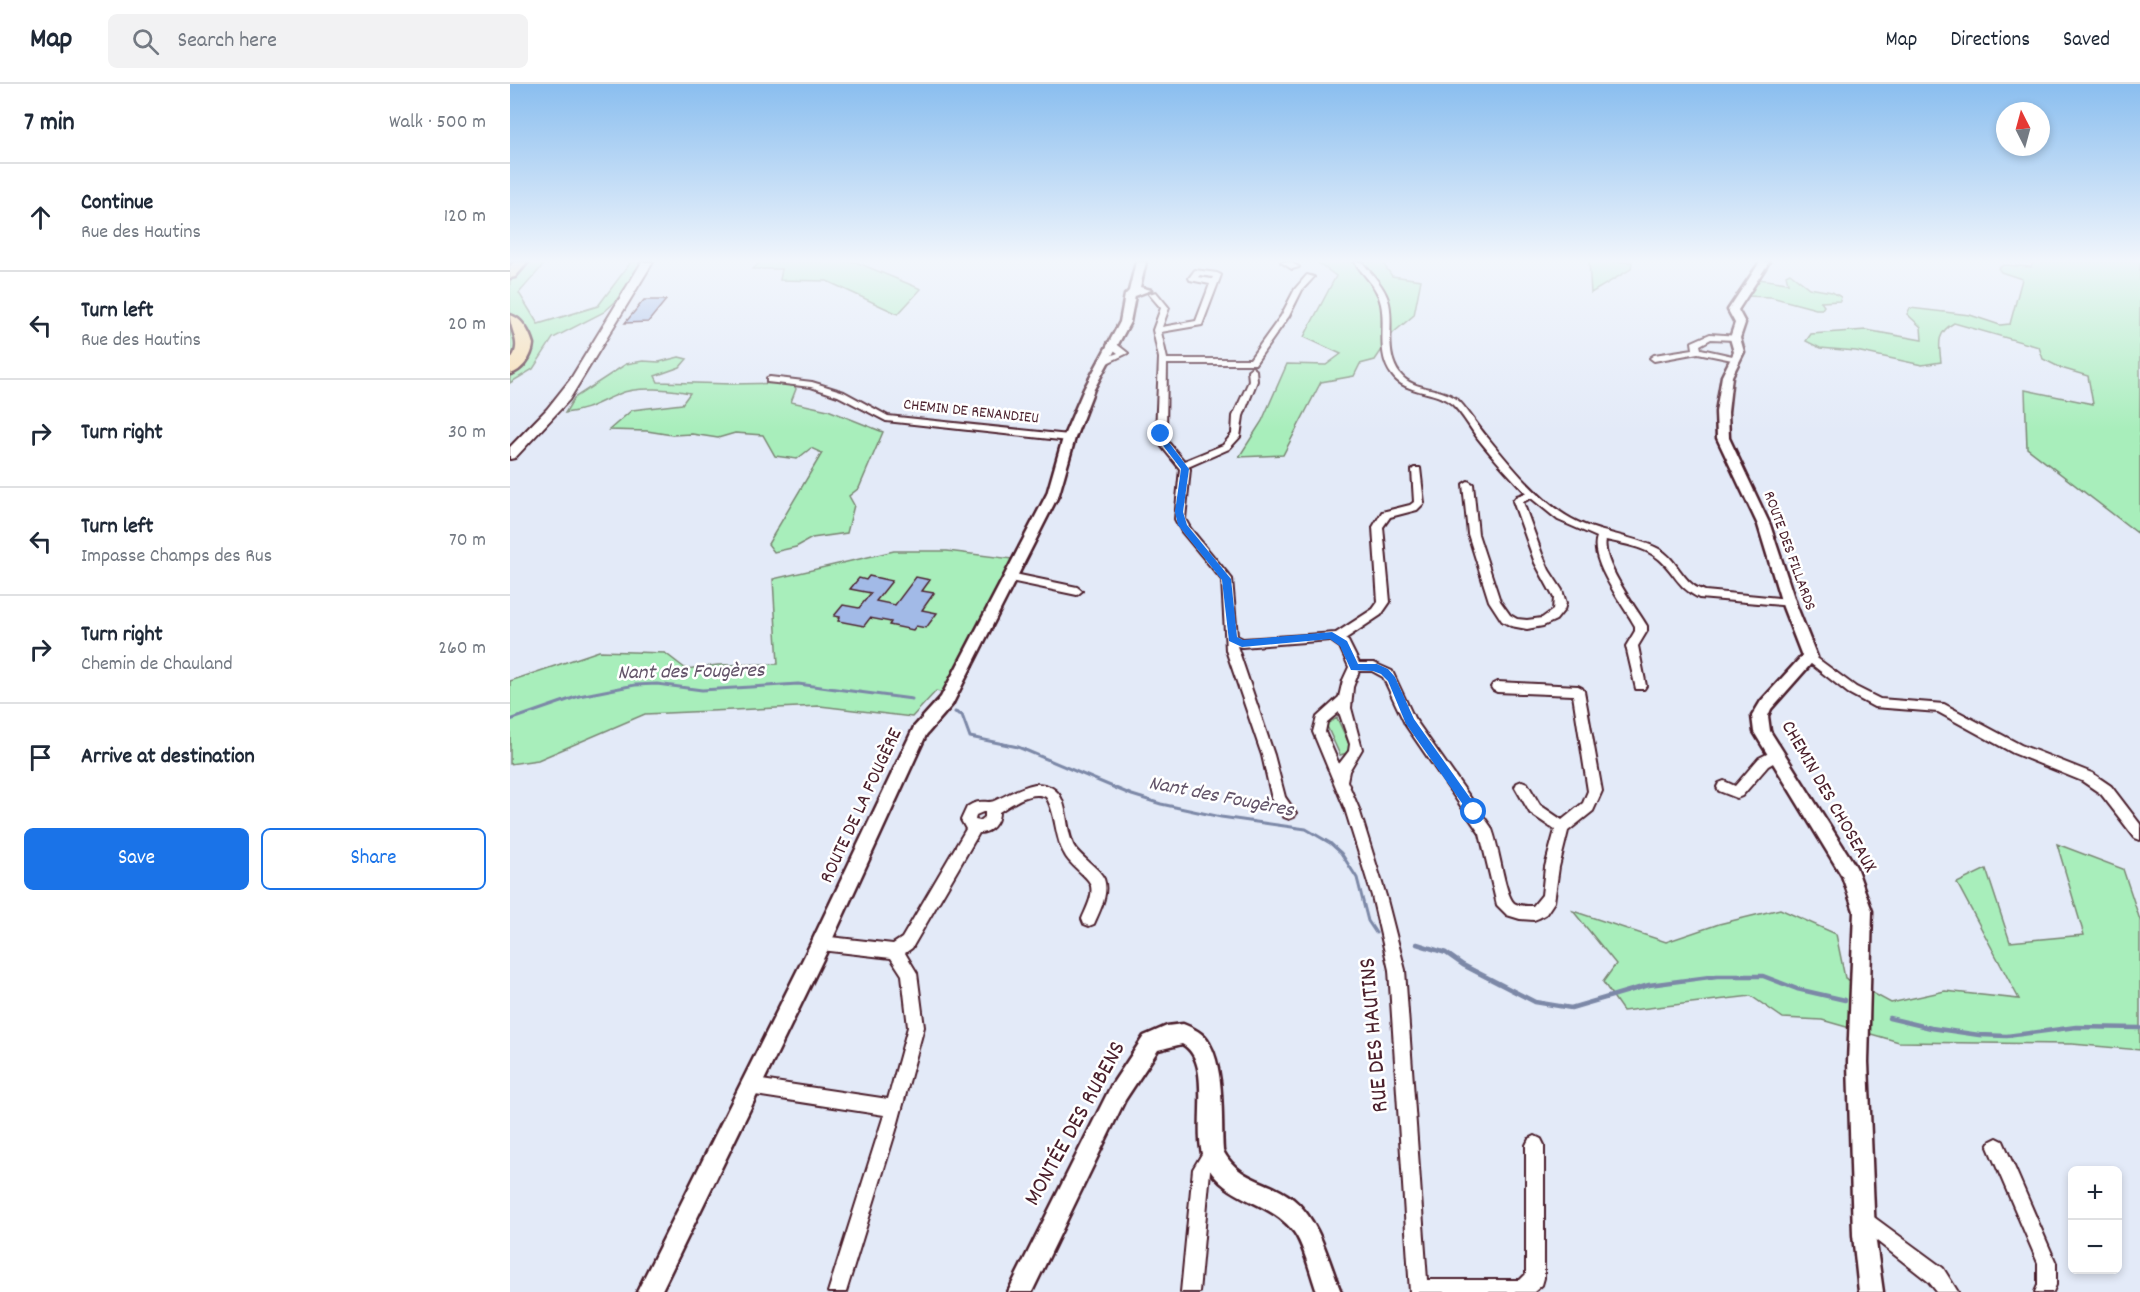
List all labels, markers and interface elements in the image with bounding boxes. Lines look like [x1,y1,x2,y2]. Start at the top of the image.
search box [108,14,528,68]
text: Map [30,21,72,61]
icon: search [129,25,162,58]
text: Search here [177,26,277,57]
text: Map [1886,26,1917,56]
text: Directions [1950,26,2030,56]
text: Saved [2063,26,2110,56]
north arrow [1996,102,2050,156]
text: 7 min [24,105,75,142]
text: Walk · 500 m [389,109,486,137]
text: Continue [81,188,153,219]
icon: ahead [24,201,57,234]
text: 120 m [444,203,486,231]
text: Rue des Hautins [81,219,201,247]
text: Turn left [81,296,153,327]
icon: left [24,309,57,342]
text: 20 m [448,311,486,339]
text: Rue des Hautins [81,327,201,355]
street label: CHEMIN DE RENANDIEU [902,393,1040,431]
icon: right [24,417,57,450]
text: Turn right [81,418,163,449]
text: 30 m [448,419,486,447]
route end [1147,420,1173,446]
street label: ROUTE DES FILLARDS [1757,488,1821,614]
text: Turn left [81,512,153,543]
icon: left [24,525,57,558]
text: 70 m [449,527,486,555]
text: Impasse Champs des Rus [81,543,272,571]
text: Turn right [81,620,163,651]
icon: right [24,633,57,666]
text: 260 m [438,635,486,663]
text: Chemin de Chauland [81,651,233,679]
water label: Nant des Fougères [617,657,766,689]
street label: CHEMIN DES CHOSEAUX [1773,716,1883,878]
street label: ROUTE DE LA FOUGÈRE [814,724,910,888]
icon: arrive [24,741,57,774]
text: Arrive at destination [81,742,255,773]
water label: Nant des Fougères [1146,769,1297,827]
route start [1460,798,1486,824]
button: Save [24,828,249,890]
button: Share [261,828,486,890]
street label: RUE DES HAUTINS [1351,956,1399,1114]
street label: MONTÉE DES RUBENS [1017,1035,1135,1213]
map controls [2068,1166,2122,1274]
button: + [2068,1166,2122,1220]
button: − [2068,1220,2122,1274]

